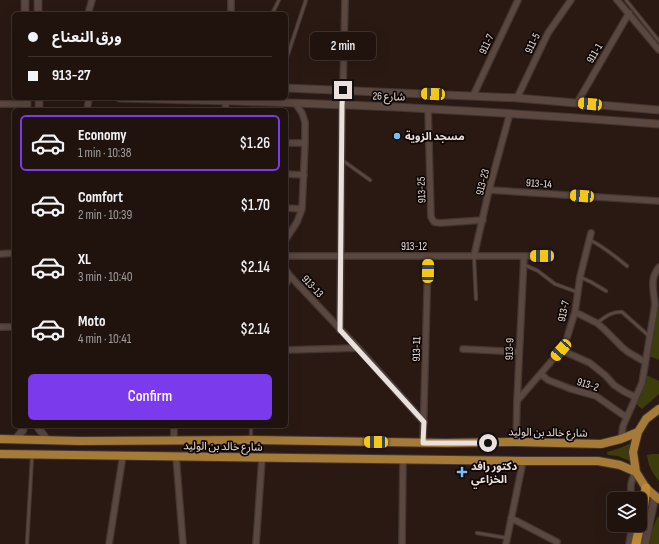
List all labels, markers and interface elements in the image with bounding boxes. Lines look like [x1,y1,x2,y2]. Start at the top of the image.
text: ورق النعناع [52,28,122,47]
street label: 911-5 [522,31,543,56]
callout: 2 min [310,32,376,60]
street label: 911-7 [476,32,497,56]
text: 2 min [331,38,355,54]
street label: 911-1 [584,41,605,65]
text: 913-27 [52,66,91,85]
route end [334,81,352,99]
car [421,87,445,101]
street label: شارع 26 [372,89,406,105]
car [578,97,602,111]
icon: car [30,125,66,161]
text: Economy [78,126,127,145]
place label: مسجد الزوية [405,130,465,143]
marker: مسجد الزوية [392,131,402,141]
text: $1.26 [240,134,270,153]
text: 1 min · 10:38 [78,145,131,161]
street label: 913-23 [473,167,492,197]
street label: 913-14 [526,176,553,191]
street label: 913-25 [415,177,428,203]
icon: car [30,187,66,223]
text: Comfort [78,188,123,207]
car [570,189,594,203]
text: $1.70 [241,196,270,215]
text: 2 min · 10:39 [78,207,132,223]
street label: 913-12 [401,240,427,253]
icon: car [30,249,66,285]
text: XL [78,250,91,269]
car [530,250,554,262]
text: $2.14 [240,258,270,277]
car [422,259,434,283]
text: 3 min · 10:40 [78,269,132,285]
street label: 913-13 [299,272,326,301]
street label: 913-7 [555,299,572,323]
icon: car [30,311,66,347]
text: Moto [78,312,105,331]
text: $2.14 [240,320,270,339]
text: 4 min · 10:41 [78,331,131,347]
street label: 913-11 [410,336,423,362]
street label: 913-9 [502,337,517,360]
car [549,337,573,363]
button: Confirm [28,374,272,420]
street label: 913-2 [575,375,601,394]
street label: شارع خالد بن الوليد [508,425,588,441]
route start [479,434,497,452]
car [364,436,388,448]
street label: شارع خالد بن الوليد [183,439,263,455]
place label: دكتور رافد الخزاعي [471,460,518,489]
marker: دكتور رافد الخزاعي [456,466,468,478]
map controls [607,492,647,532]
button: layers [607,492,647,532]

